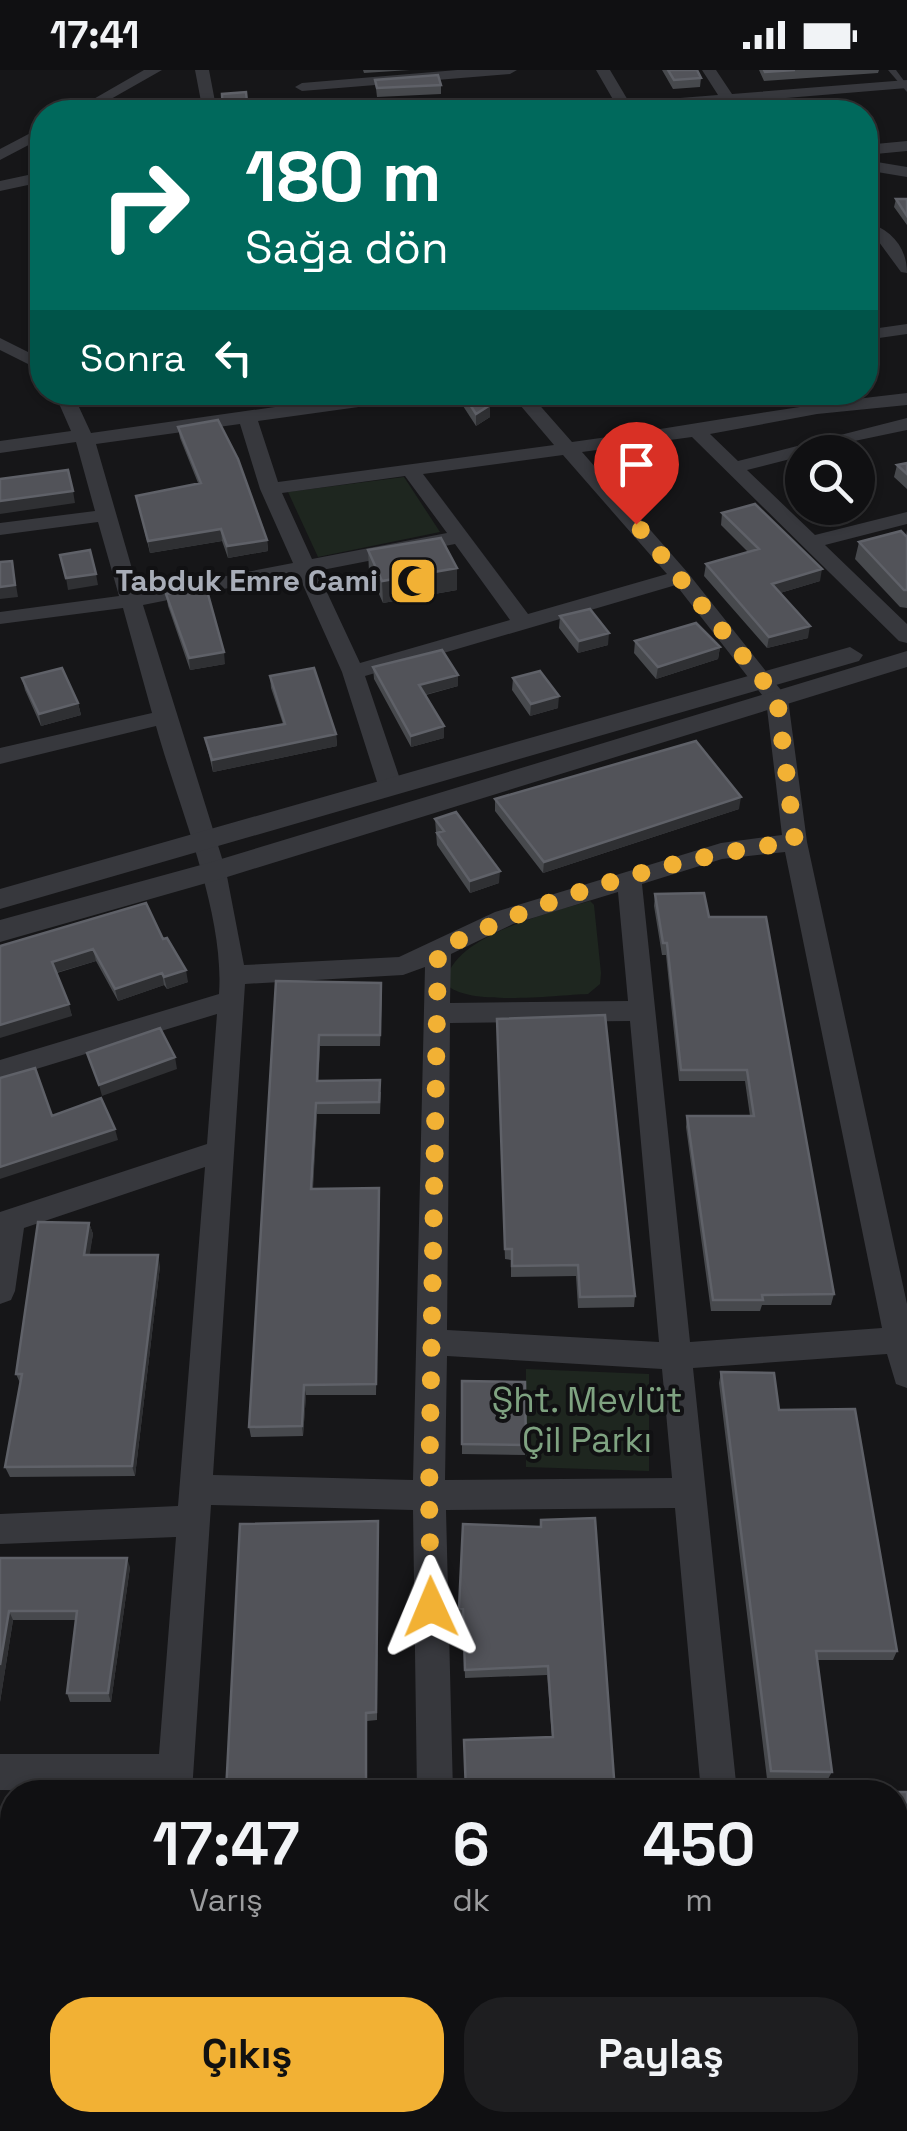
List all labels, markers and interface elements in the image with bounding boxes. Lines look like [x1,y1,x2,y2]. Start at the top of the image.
text: 17:41 [50,11,139,59]
text: 180 m [245,132,442,221]
icon: right [80,140,210,270]
text: Sağa dön [245,219,449,276]
icon: left [206,330,261,385]
text: Sonra [80,334,186,382]
pin [594,422,679,525]
map controls [785,435,875,525]
button: search [785,435,875,525]
icon: arrive [609,437,664,492]
mosque icon: Tabduk Emre Cami [387,555,439,607]
place label: Tabduk Emre Cami [116,561,378,600]
park label: Şht. Mevlüt Çil Parkı [492,1378,682,1462]
position arrow [379,1555,483,1659]
text: 17:47 [153,1806,300,1883]
text: 6 [452,1806,490,1883]
text: 450 [642,1806,756,1883]
text: Varış [189,1880,263,1920]
text: dk [452,1880,490,1920]
text: m [685,1880,713,1920]
button: Çıkış [50,1997,444,2112]
button: Paylaş [464,1997,858,2112]

